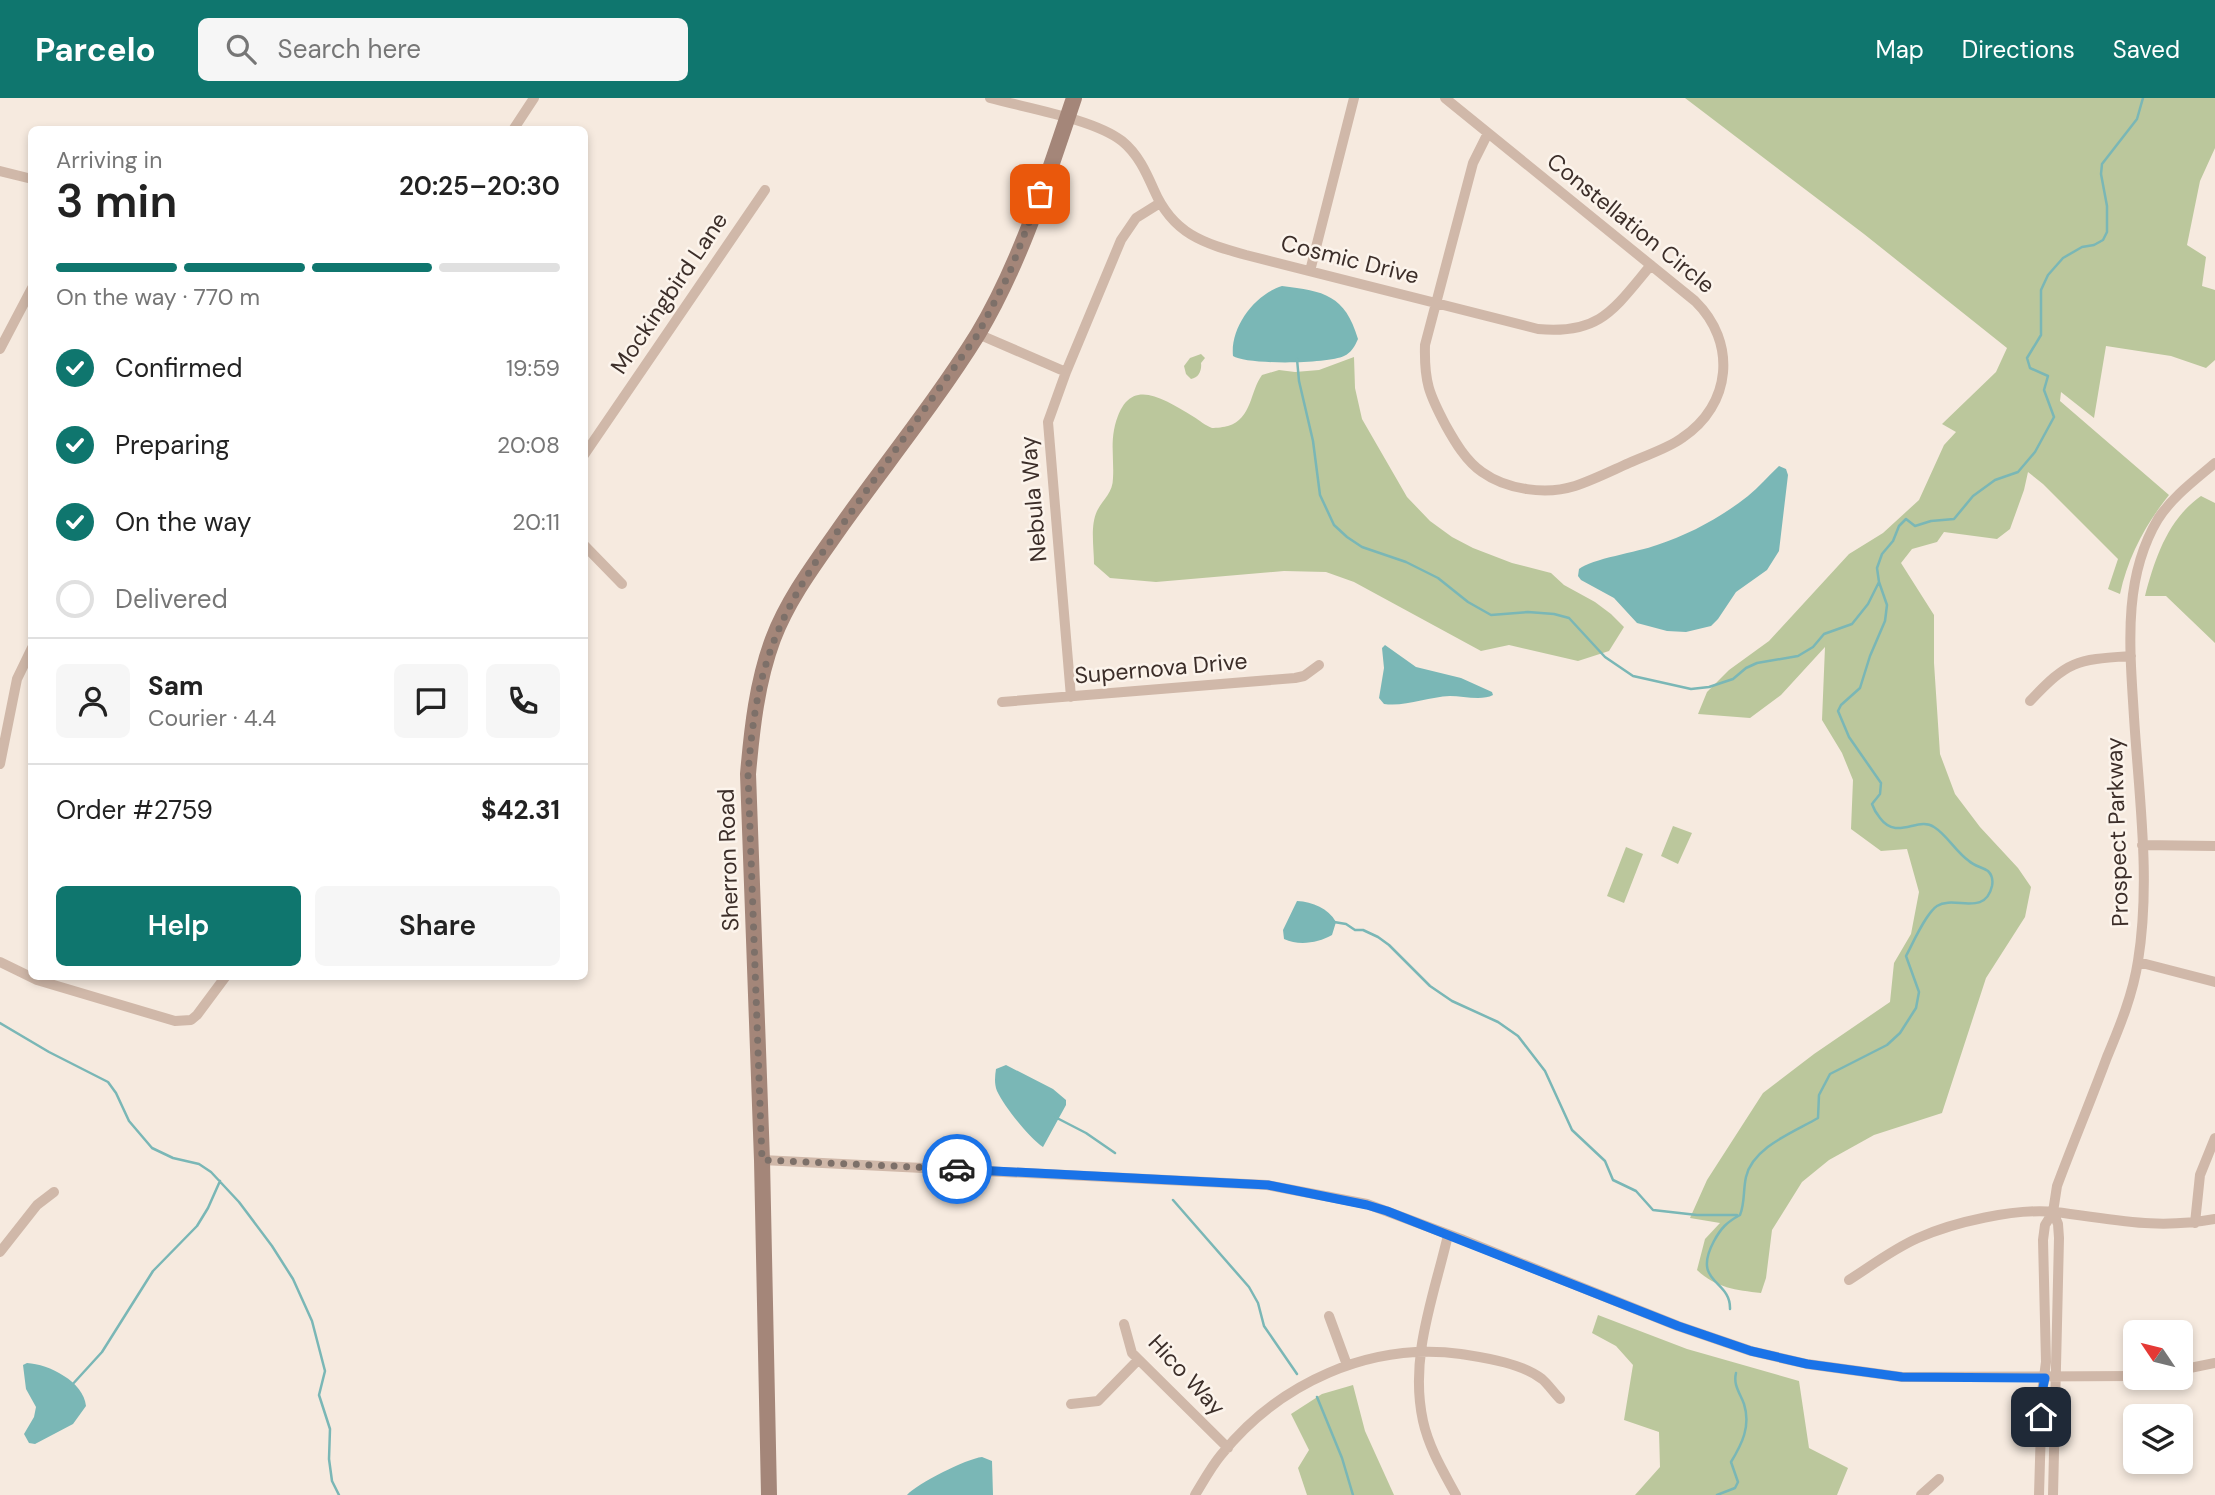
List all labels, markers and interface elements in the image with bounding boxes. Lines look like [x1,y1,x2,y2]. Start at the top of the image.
search box [198,18,688,81]
text: Parcelo [35,28,156,71]
icon: search [222,30,260,68]
text: Search here [278,32,421,66]
text: Map [1876,34,1924,65]
text: Directions [1962,34,2075,65]
text: Saved [2113,34,2180,65]
text: Arriving in [56,145,162,175]
street label: Constellation Circle [1541,146,1721,300]
pin [1010,164,1070,224]
text: 20:25–20:30 [399,169,560,203]
text: 3 min [56,171,177,231]
icon: bag [1021,175,1059,213]
street label: Mockingbird Lane [604,206,734,380]
street label: Cosmic Drive [1278,227,1422,291]
text: On the way · 770 m [56,282,260,312]
icon: check [56,349,94,387]
text: Confirmed [115,351,242,385]
text: 19:59 [506,353,560,383]
icon: check [56,426,94,464]
text: Preparing [115,428,230,462]
text: 20:08 [497,430,560,460]
street label: Nebula Way [1013,435,1053,563]
icon: check [56,503,94,541]
text: On the way [115,505,251,539]
text: 20:11 [512,507,560,537]
text: Delivered [115,582,228,616]
street label: Supernova Drive [1073,646,1249,690]
button: person [56,664,130,738]
button: chat [394,664,468,738]
button: phone [486,664,560,738]
text: Sam [148,669,203,703]
text: Courier · 4.4 [148,703,276,733]
street label: Prospect Parkway [2099,737,2135,927]
street label: Sherron Road [711,788,745,932]
text: Order #2759 [56,793,213,827]
text: $42.31 [481,793,560,827]
button: Help [56,886,301,966]
button: Share [315,886,560,966]
courier [922,1134,992,1204]
icon: car [938,1150,976,1188]
north arrow [2123,1320,2193,1390]
map controls [2123,1320,2193,1474]
street label: Hico Way [1142,1328,1232,1422]
pin [2011,1387,2071,1447]
icon: home [2022,1398,2060,1436]
button: layers [2123,1404,2193,1474]

